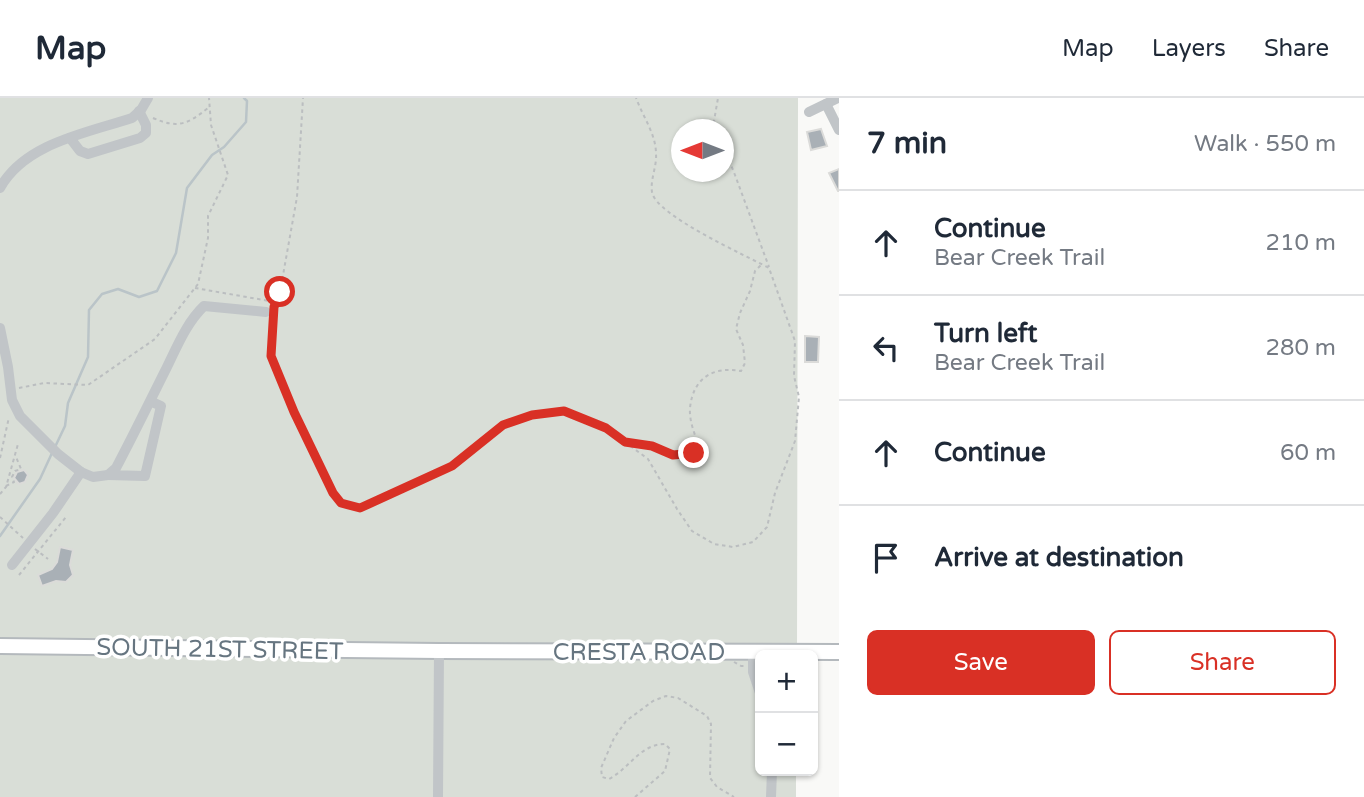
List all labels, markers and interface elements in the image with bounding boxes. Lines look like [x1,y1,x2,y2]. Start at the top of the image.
text: Map [35,29,106,68]
text: Map [1062,34,1114,63]
text: Layers [1152,34,1226,63]
text: Share [1264,34,1329,63]
north arrow [671,119,734,182]
text: 7 min [867,125,947,162]
text: Walk · 550 m [1194,130,1336,158]
text: Continue [934,213,1046,244]
icon: ahead [867,224,905,262]
text: 210 m [1266,229,1336,257]
text: Bear Creek Trail [934,244,1105,272]
route start [264,276,295,307]
text: Turn left [934,318,1037,349]
icon: left [867,329,905,367]
text: 280 m [1266,334,1336,362]
text: Bear Creek Trail [934,349,1105,377]
icon: ahead [867,434,905,472]
route end [678,437,709,468]
text: Continue [934,437,1046,468]
text: 60 m [1280,439,1336,467]
icon: arrive [867,539,905,577]
text: Arrive at destination [934,542,1184,573]
button: Save [867,630,1095,695]
button: Share [1109,630,1336,695]
street label: SOUTH 21ST STREET [96,633,344,666]
street label: CRESTA ROAD [553,638,725,667]
map controls [755,650,818,776]
button: + [755,650,818,713]
button: − [755,713,818,776]

